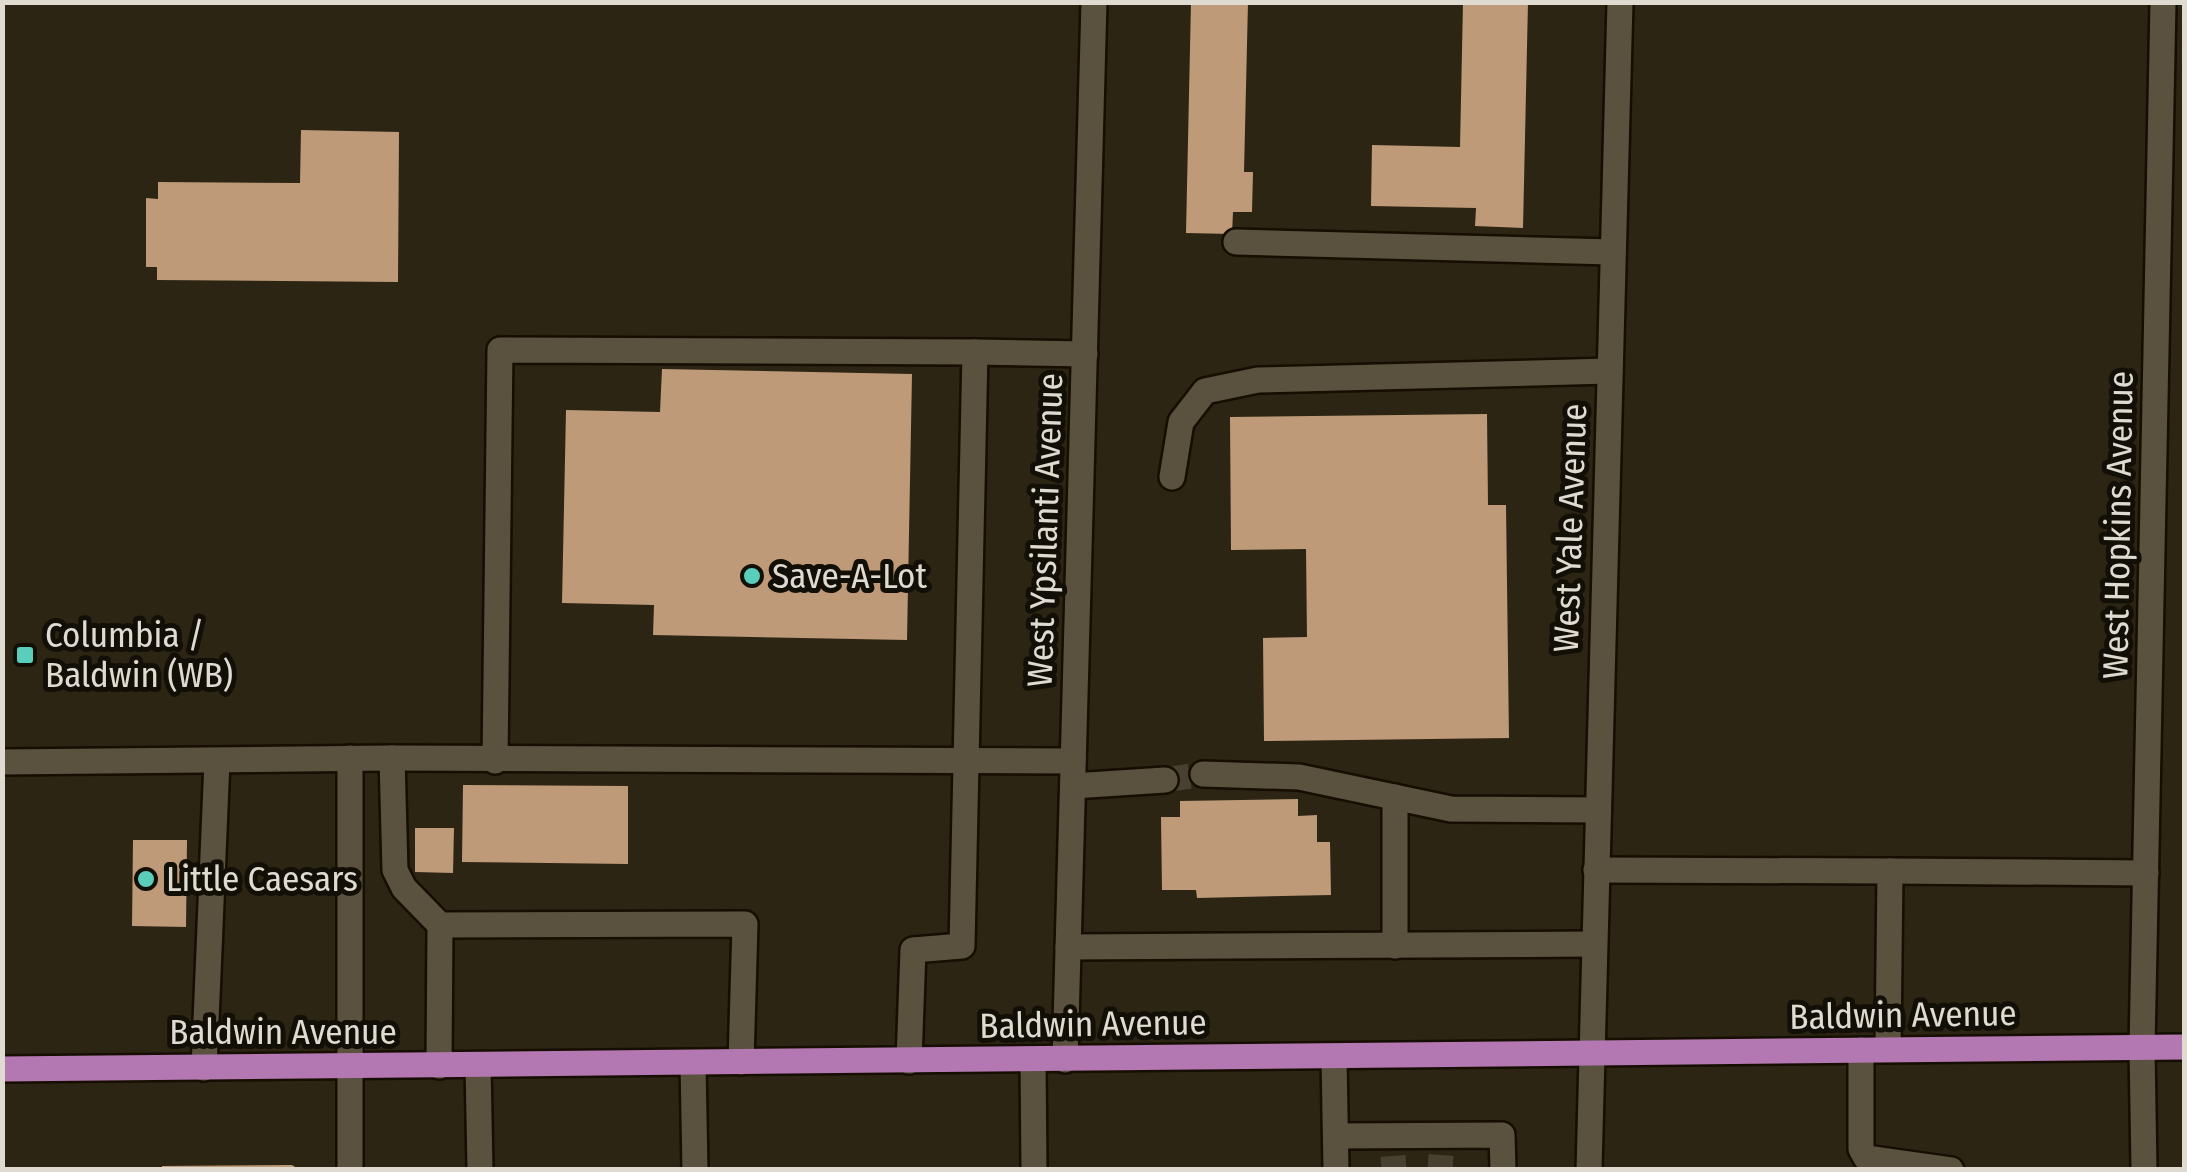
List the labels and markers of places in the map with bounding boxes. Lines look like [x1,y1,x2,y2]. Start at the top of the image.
place label: Save-A-Lot [772,555,927,597]
marker: Save-A-Lot [741,565,763,587]
place label: Columbia / Baldwin (WB) [45,614,233,696]
marker: Columbia / Baldwin (WB) [14,644,36,666]
place label: Little Caesars [166,858,358,900]
marker: Little Caesars [135,868,157,890]

